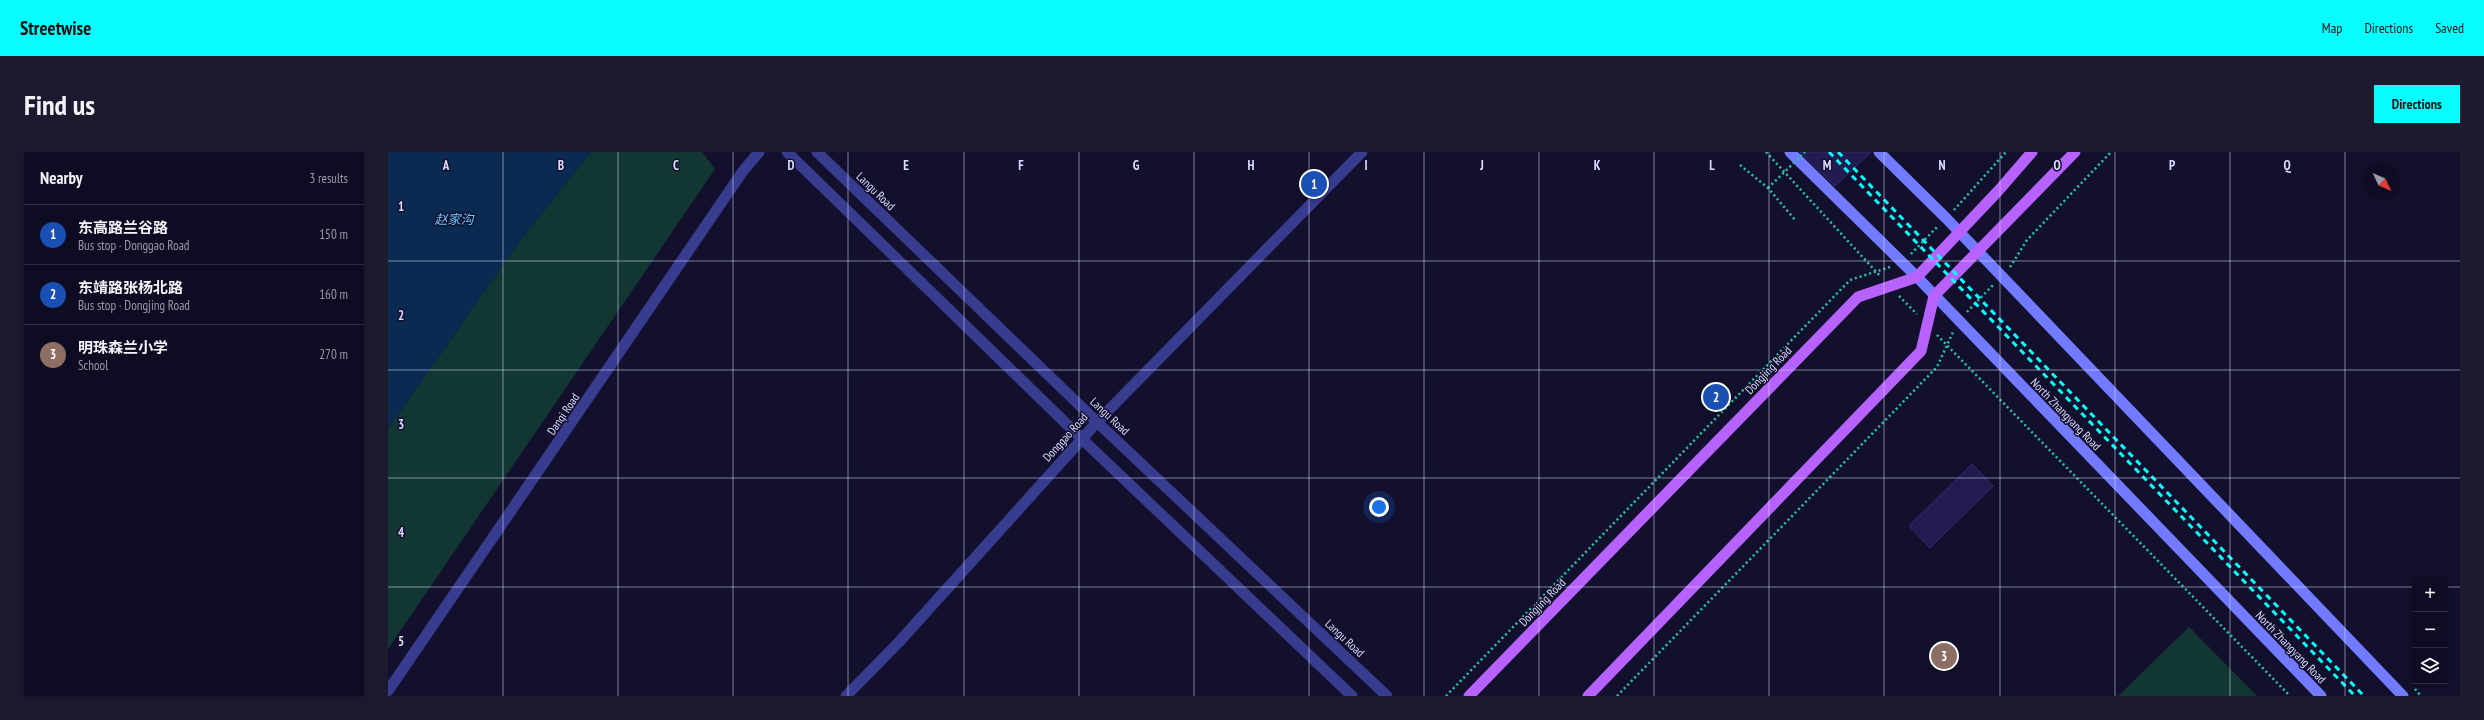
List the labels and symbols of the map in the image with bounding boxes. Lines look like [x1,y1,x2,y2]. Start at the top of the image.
text: A [442,157,450,174]
text: B [558,157,564,174]
text: C [673,157,679,174]
text: D [788,157,795,174]
text: E [903,157,909,174]
text: F [1018,157,1024,174]
text: G [1133,157,1140,174]
text: H [1248,157,1255,174]
text: I [1364,157,1368,174]
text: J [1479,157,1484,174]
text: K [1594,157,1601,174]
text: L [1709,157,1715,174]
text: M [1823,157,1832,174]
text: N [1938,157,1946,174]
text: O [2053,157,2061,174]
text: P [2169,157,2175,174]
text: Q [2283,157,2291,174]
north arrow [2364,164,2400,200]
street label: Langu Road [853,169,899,213]
pin: 1 [1301,169,1327,199]
text: 1 [398,198,404,215]
water label: 赵家沟 [434,211,475,228]
text: 2 [398,307,404,324]
street label: Dongjing Road [1742,343,1794,397]
street label: North Zhangyang Road [2028,375,2104,453]
pin: 2 [1703,382,1729,412]
street label: Danqi Road [544,390,582,438]
street label: Langu Road [1087,394,1133,438]
street label: Donggao Road [1039,410,1091,464]
text: 3 [398,416,404,433]
your location [1369,497,1389,517]
text: 4 [398,524,405,541]
street label: Dongjing Road [1516,575,1568,629]
street label: North Zhangyang Road [2253,608,2329,686]
street label: Langu Road [1322,616,1368,660]
text: 5 [398,633,404,650]
pin: 3 [1931,641,1957,671]

